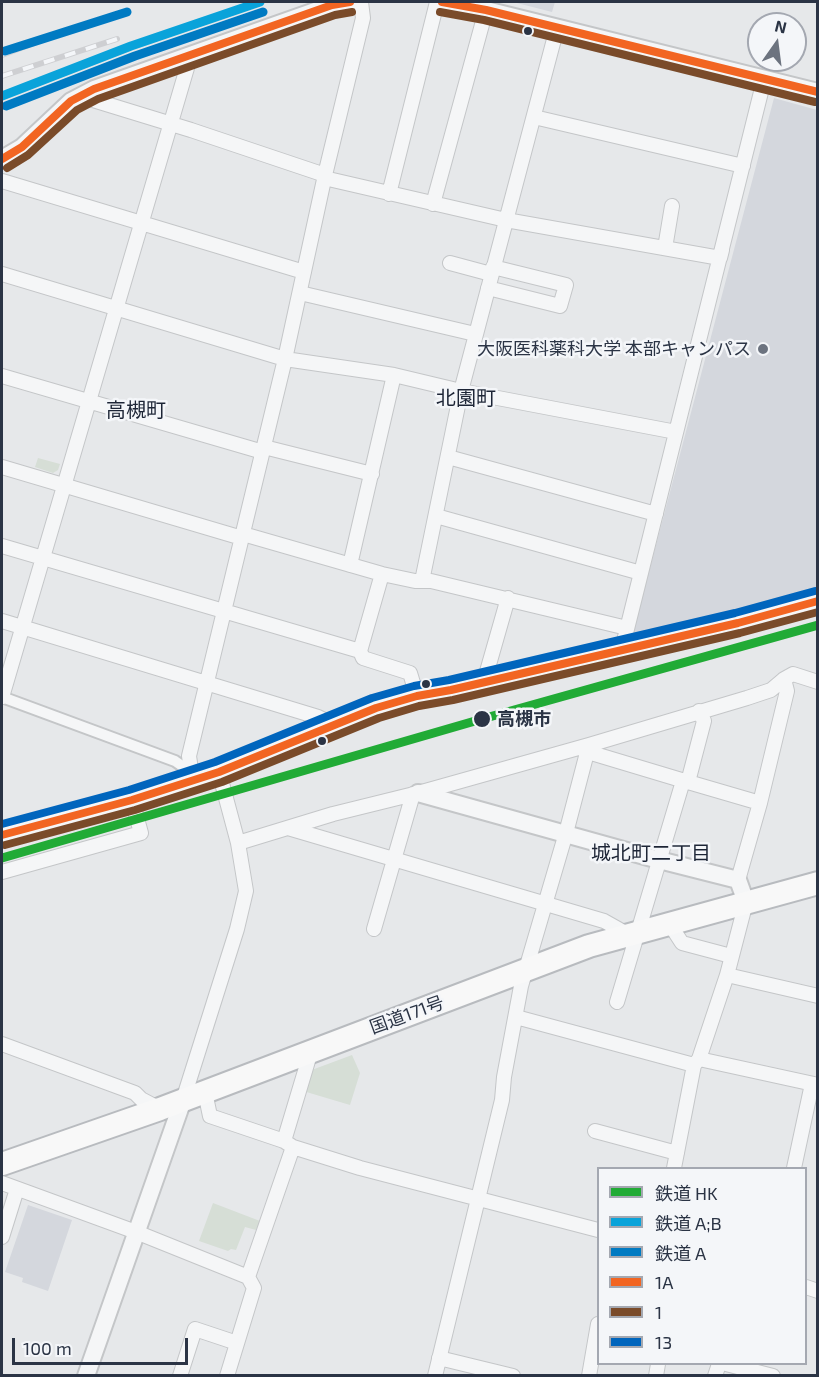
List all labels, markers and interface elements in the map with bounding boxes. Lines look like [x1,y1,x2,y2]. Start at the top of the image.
north arrow [747,12,807,72]
text: N [773,15,789,37]
unlabelled marker [522,25,534,37]
place label: 大阪医科薬科大学 本部キャンパス [477,338,751,360]
marker: 大阪医科薬科大学 本部キャンパス [756,342,770,356]
district label: 北園町 [436,386,496,410]
district label: 高槻町 [106,398,166,422]
unlabelled marker [420,678,432,690]
place label: 高槻市 [497,708,551,730]
marker: 高槻市 [472,709,492,729]
unlabelled marker [316,735,328,747]
district label: 城北町二丁目 [591,841,711,865]
street label: 国道171号 [367,992,447,1038]
legend [597,1167,807,1365]
text: 鉄道 HK [655,1182,718,1204]
text: 鉄道 A;B [655,1212,722,1234]
text: 鉄道 A [655,1242,706,1264]
text: 1A [655,1271,673,1293]
text: 1 [655,1301,662,1323]
scale bar [15,1326,190,1364]
text: 13 [655,1331,672,1353]
text: 100 m [23,1337,72,1359]

